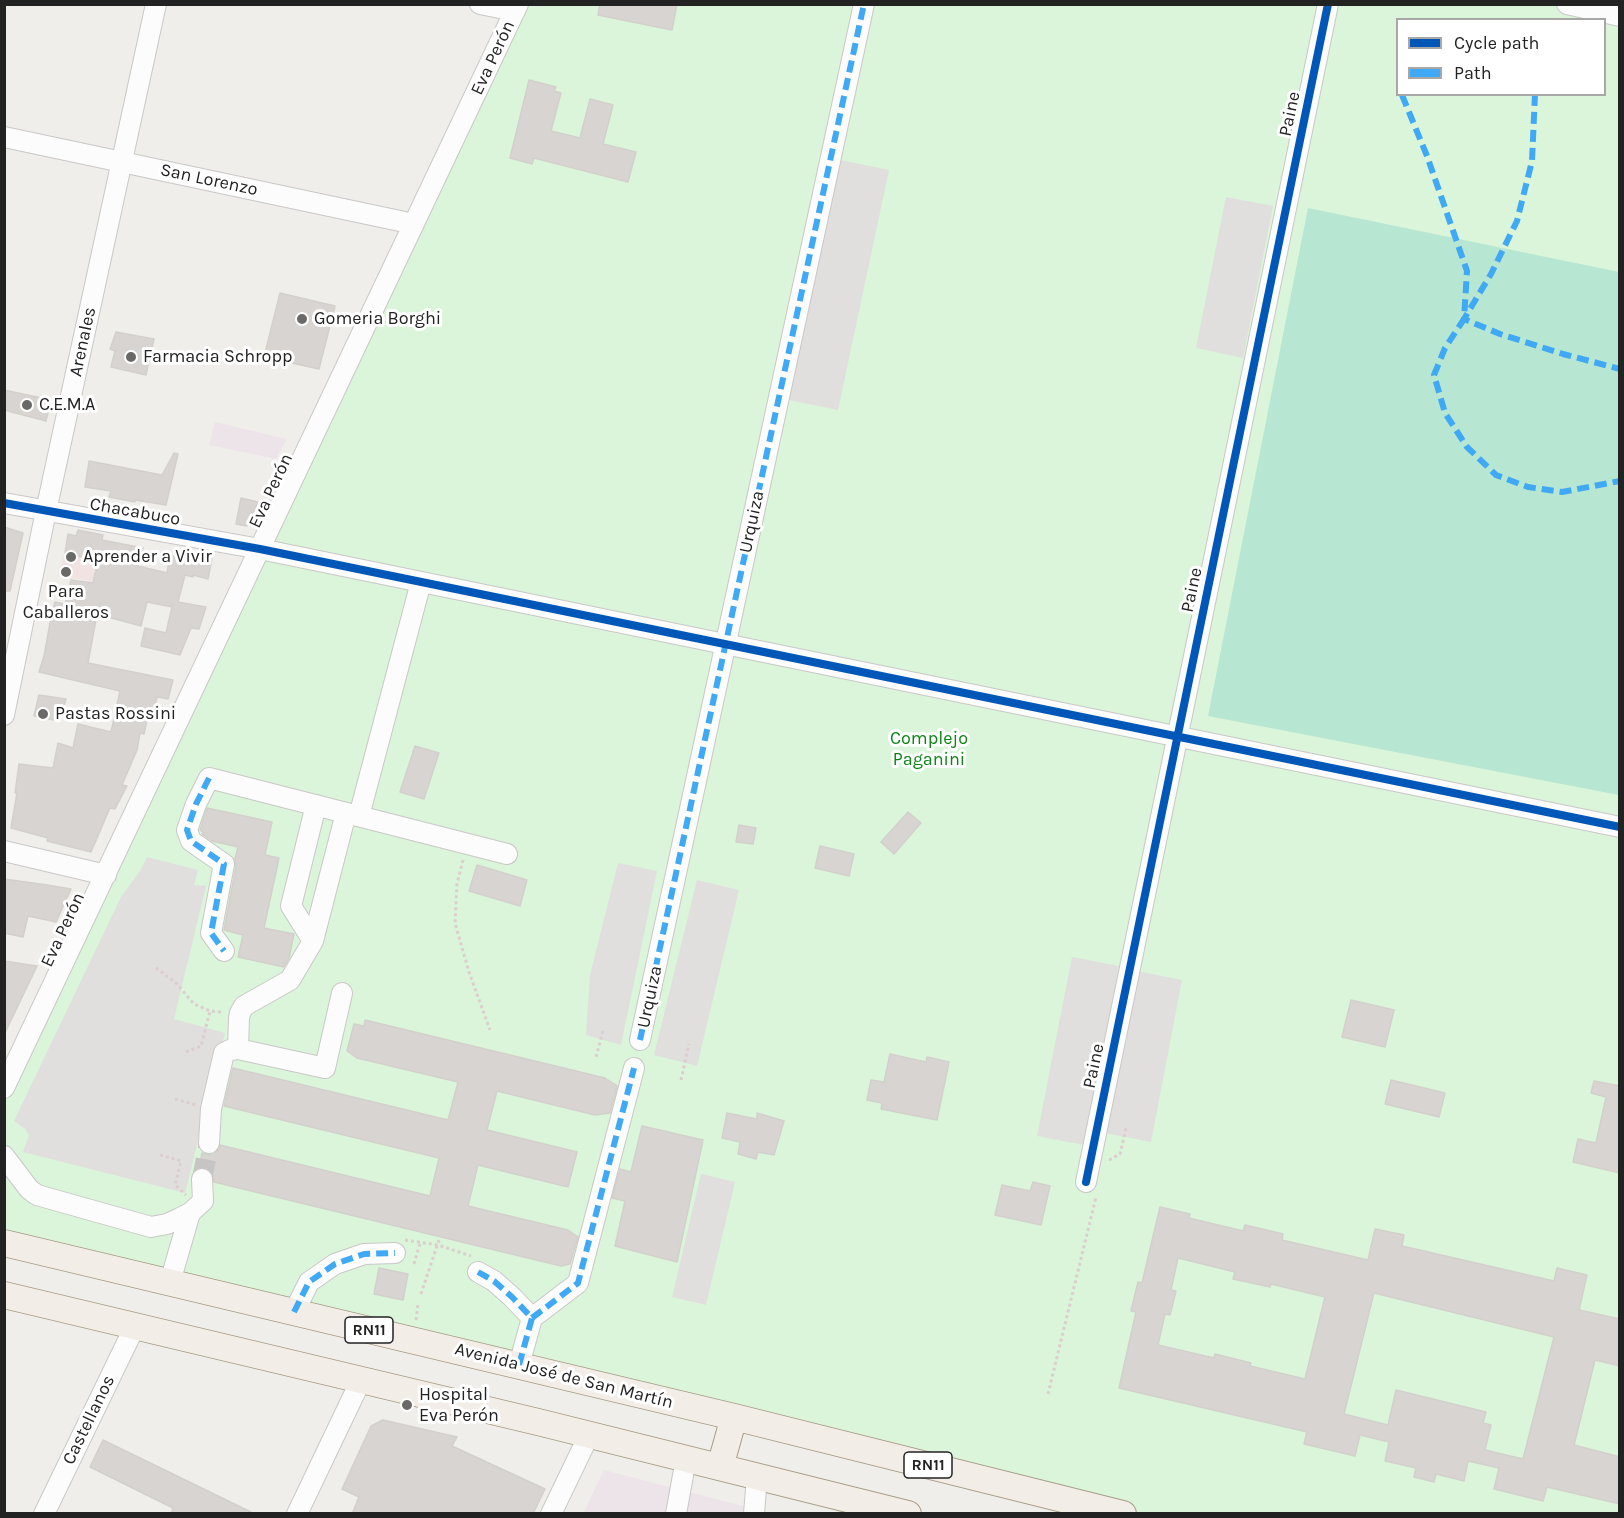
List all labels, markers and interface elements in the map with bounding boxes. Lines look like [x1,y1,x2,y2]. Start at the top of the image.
street label: Eva Perón [466,17,520,99]
legend [1396,18,1606,96]
text: Cycle path [1454,32,1539,54]
text: Path [1454,62,1492,84]
street label: Paine [1275,90,1305,138]
street label: San Lorenzo [158,159,260,201]
street label: Arenales [65,305,101,379]
place label: Gomeria Borghi [314,308,441,330]
marker: Gomeria Borghi [295,312,309,326]
place label: Farmacia Schropp [143,346,292,368]
marker: Farmacia Schropp [124,350,138,364]
place label: C.E.M.A [39,394,95,416]
marker: C.E.M.A [20,398,34,412]
street label: Eva Perón [244,450,298,532]
street label: Urquiza [735,489,769,555]
street label: Chacabuco [88,493,182,531]
place label: Aprender a Vivir [83,546,212,568]
marker: Aprender a Vivir [64,550,78,564]
marker: Para Caballeros [59,565,73,579]
street label: Paine [1177,566,1207,614]
place label: Para Caballeros [23,581,109,624]
place label: Pastas Rossini [55,703,176,725]
marker: Pastas Rossini [36,707,50,721]
park label: Complejo Paganini [890,728,968,771]
street label: Eva Perón [36,889,90,971]
street label: Urquiza [633,964,667,1030]
street label: Paine [1079,1042,1109,1090]
road number: RN11 [345,1317,393,1343]
street label: Avenida José de San Martín [453,1338,675,1414]
street label: Castellanos [58,1372,120,1468]
place label: Hospital Eva Perón [419,1384,499,1426]
marker: Hospital Eva Perón [400,1398,414,1412]
road number: RN11 [904,1452,952,1478]

